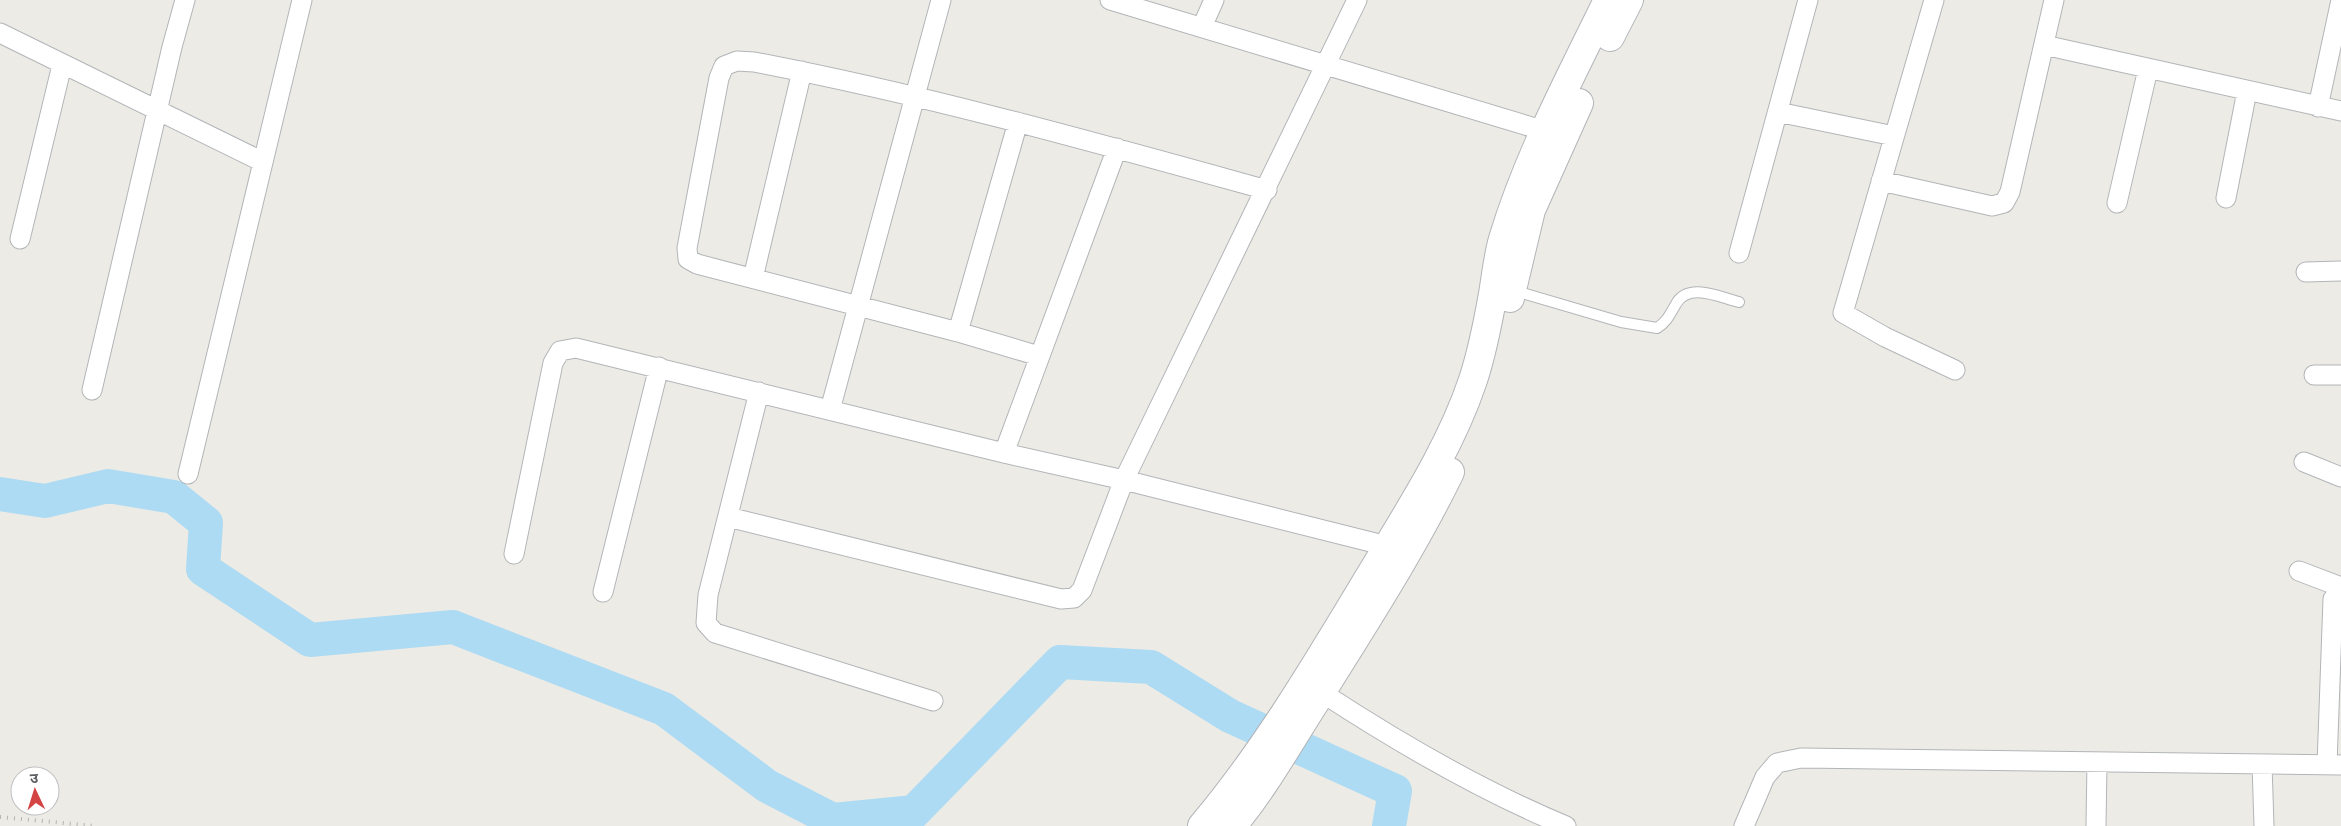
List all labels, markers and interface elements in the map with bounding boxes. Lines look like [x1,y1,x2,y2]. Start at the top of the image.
north arrow [10,766,60,816]
text: उ [29,769,40,786]

